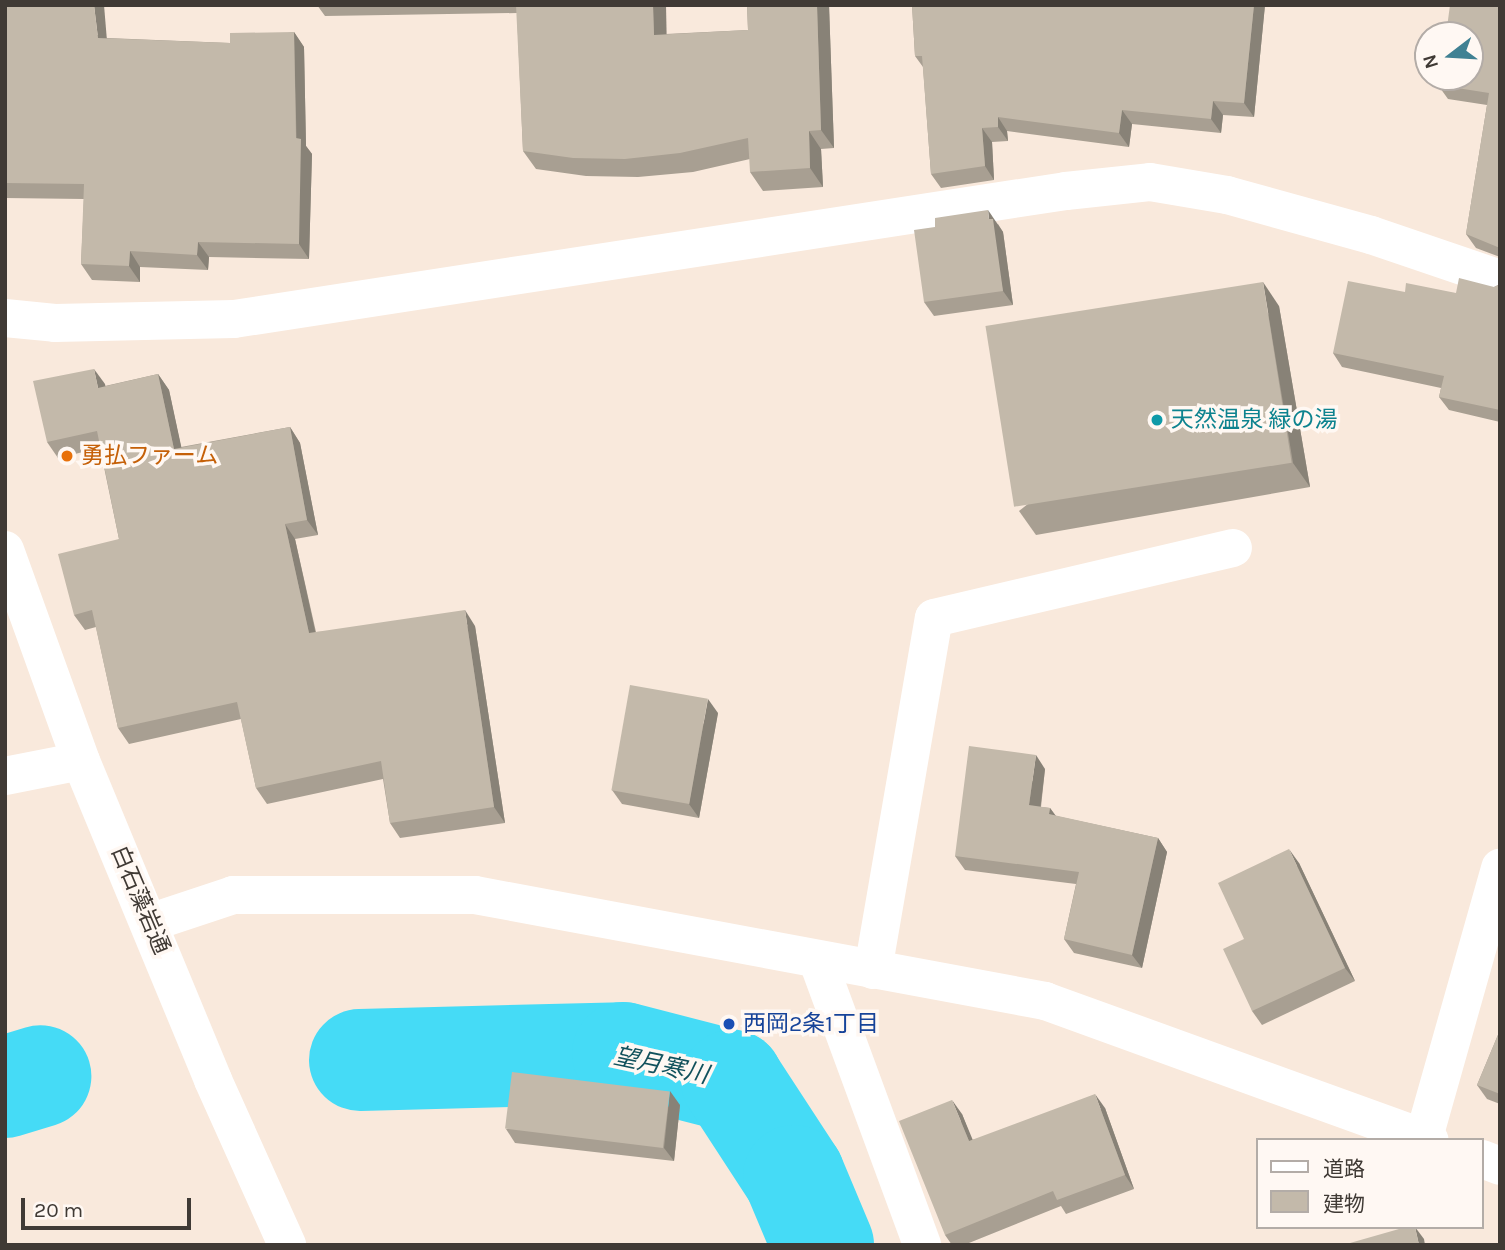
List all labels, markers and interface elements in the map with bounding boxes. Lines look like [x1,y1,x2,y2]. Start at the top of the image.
north arrow [1414,21,1484,91]
text: N [1418,52,1443,71]
place label: 天然温泉 緑の湯 [1171,406,1337,434]
marker: 天然温泉 緑の湯 [1149,412,1165,428]
place label: 勇払ファーム [81,442,219,470]
marker: 勇払ファーム [59,448,75,464]
street label: 白石藻岩通 [105,842,175,958]
place label: 西岡2条1丁目 [743,1010,879,1038]
marker: 西岡2条1丁目 [721,1016,737,1032]
water label: 望月寒川 [611,1042,711,1090]
legend [1256,1138,1484,1229]
text: 道路 [1323,1157,1365,1181]
scale bar [24,1184,194,1228]
text: 建物 [1323,1192,1365,1216]
text: 20 m [34,1198,83,1222]

